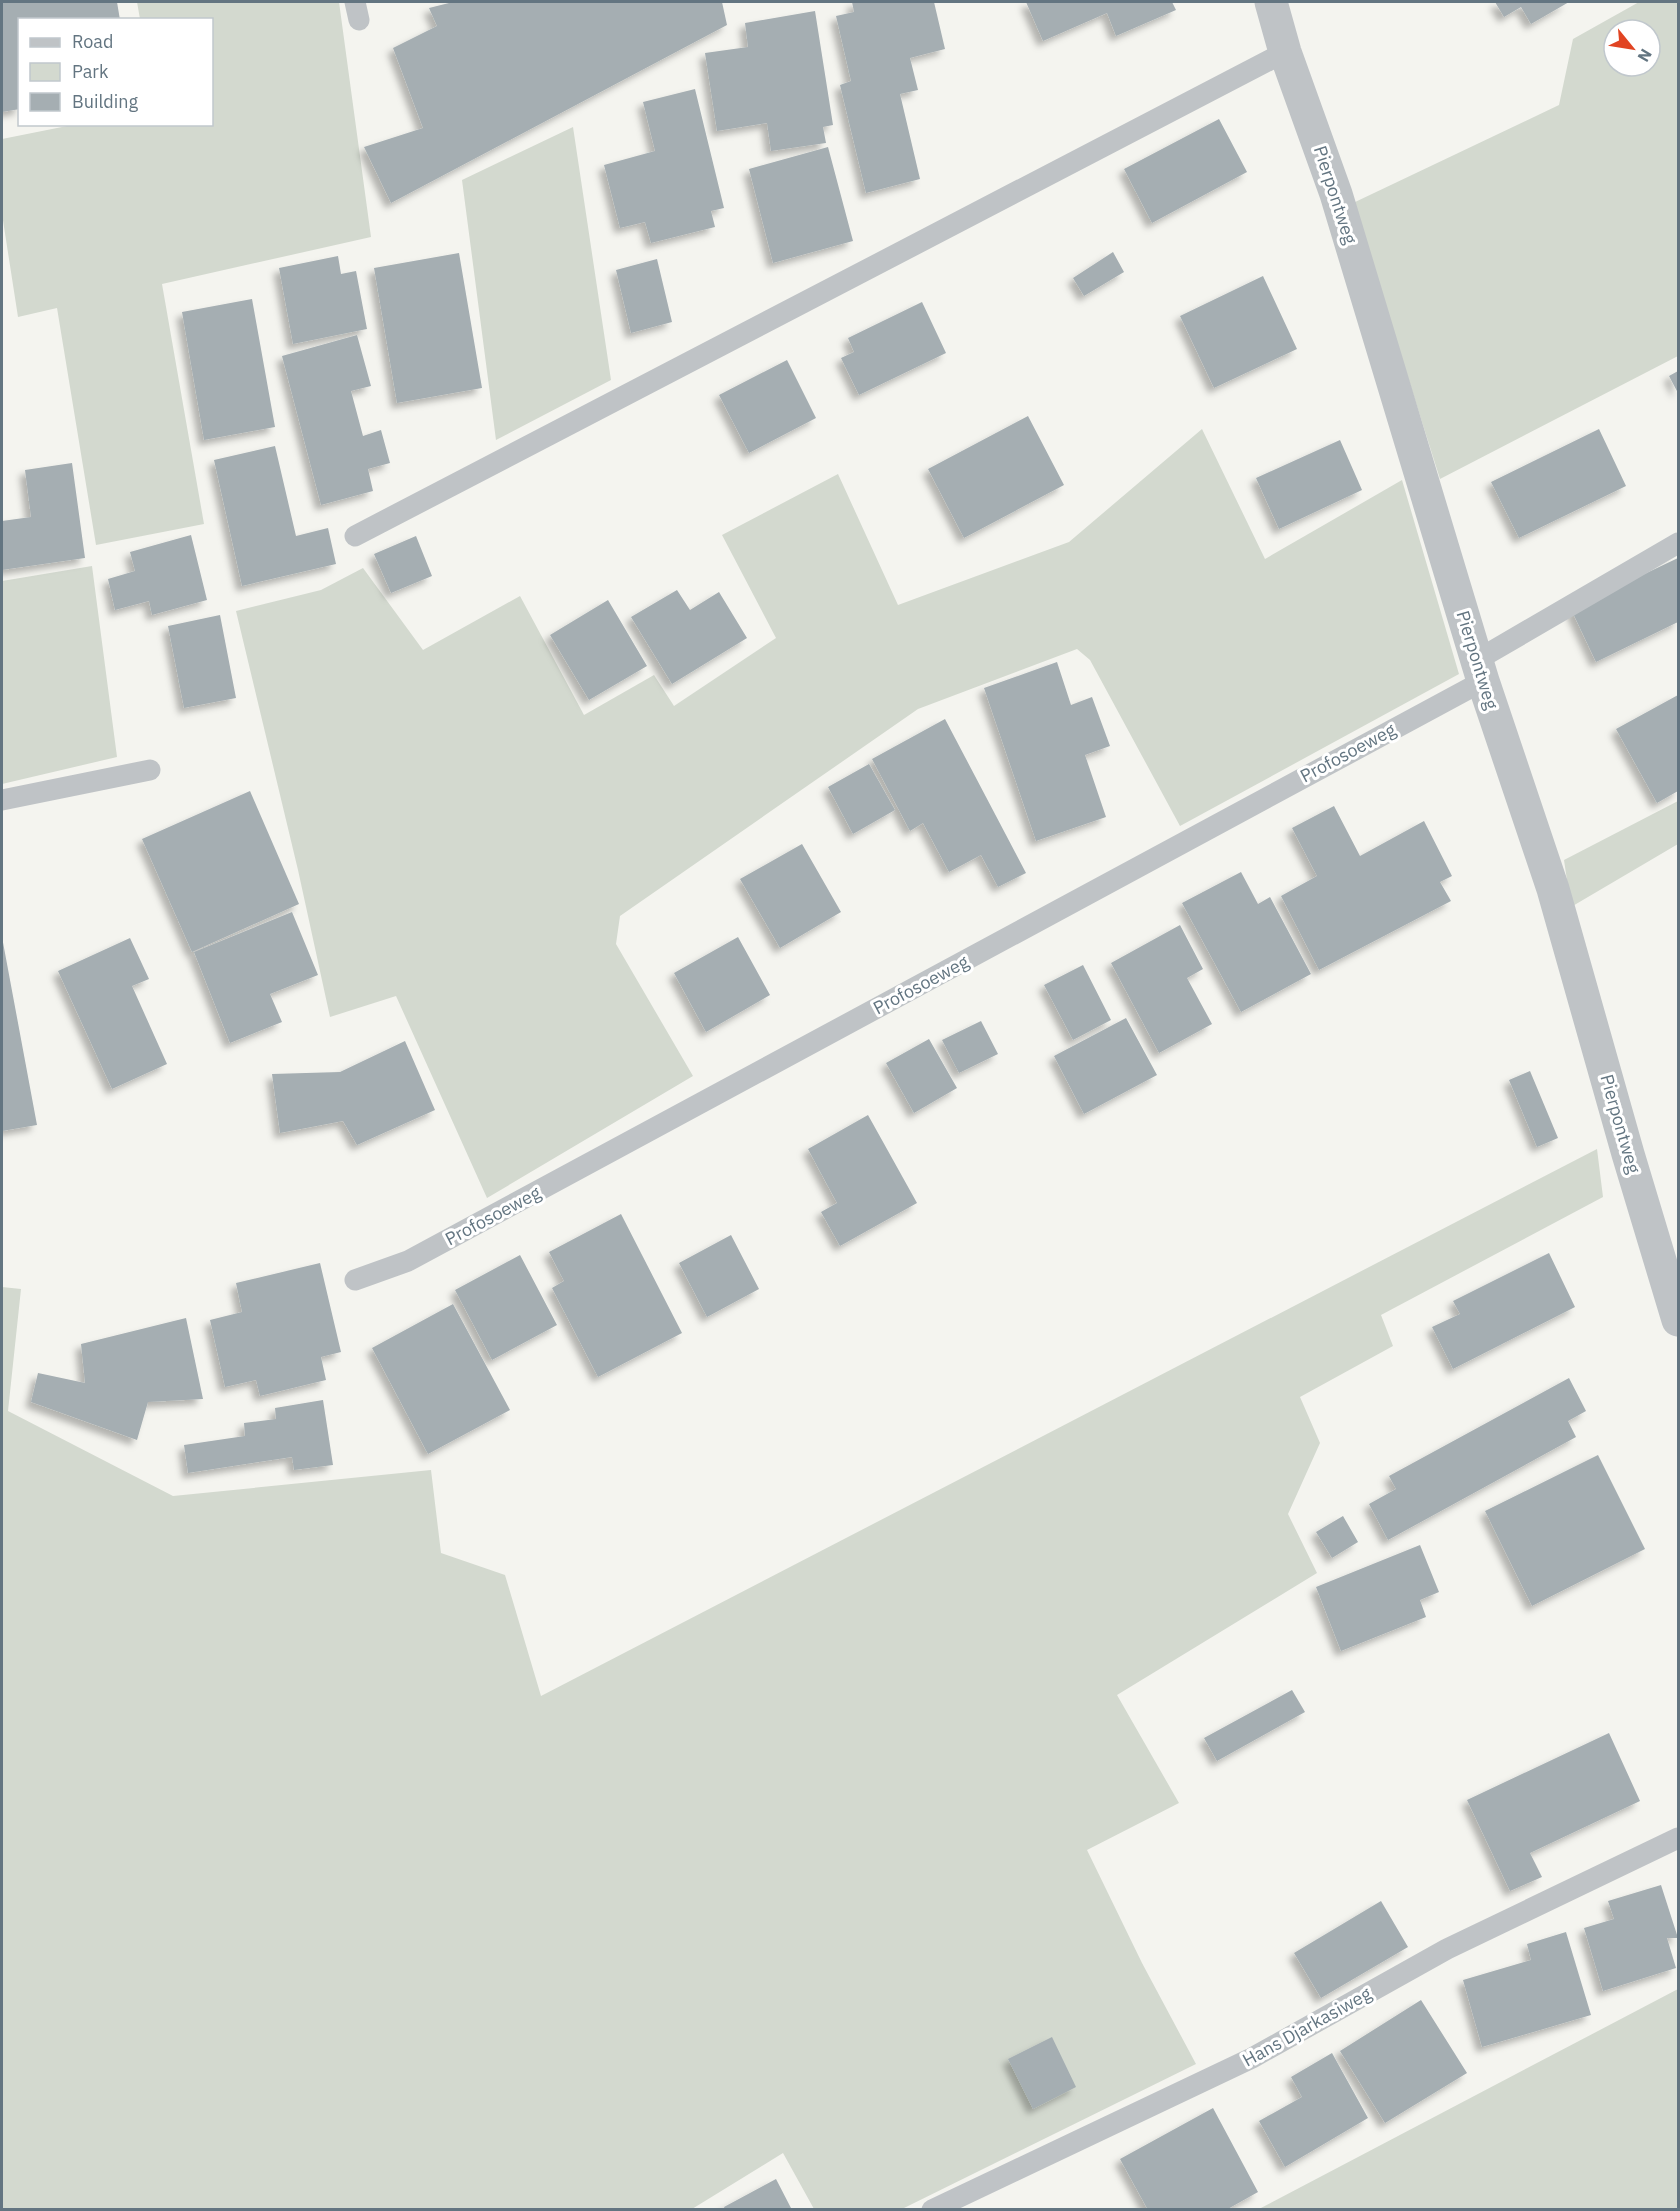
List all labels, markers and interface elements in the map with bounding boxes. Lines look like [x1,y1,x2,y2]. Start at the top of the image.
legend [18,18,213,126]
north arrow [1602,18,1662,78]
text: Road [72,30,113,53]
text: N [1633,45,1657,66]
text: Park [72,60,109,83]
text: Building [72,90,139,113]
street label: Pierpontweg [1309,143,1362,247]
street label: Pierpontweg [1452,608,1504,712]
street label: Profosoeweg [1296,718,1400,787]
street label: Profosoeweg [869,950,973,1019]
street label: Pierpontweg [1595,1072,1646,1177]
street label: Profosoeweg [441,1181,545,1250]
street label: Hans Djarkasiweg [1238,1981,1376,2071]

